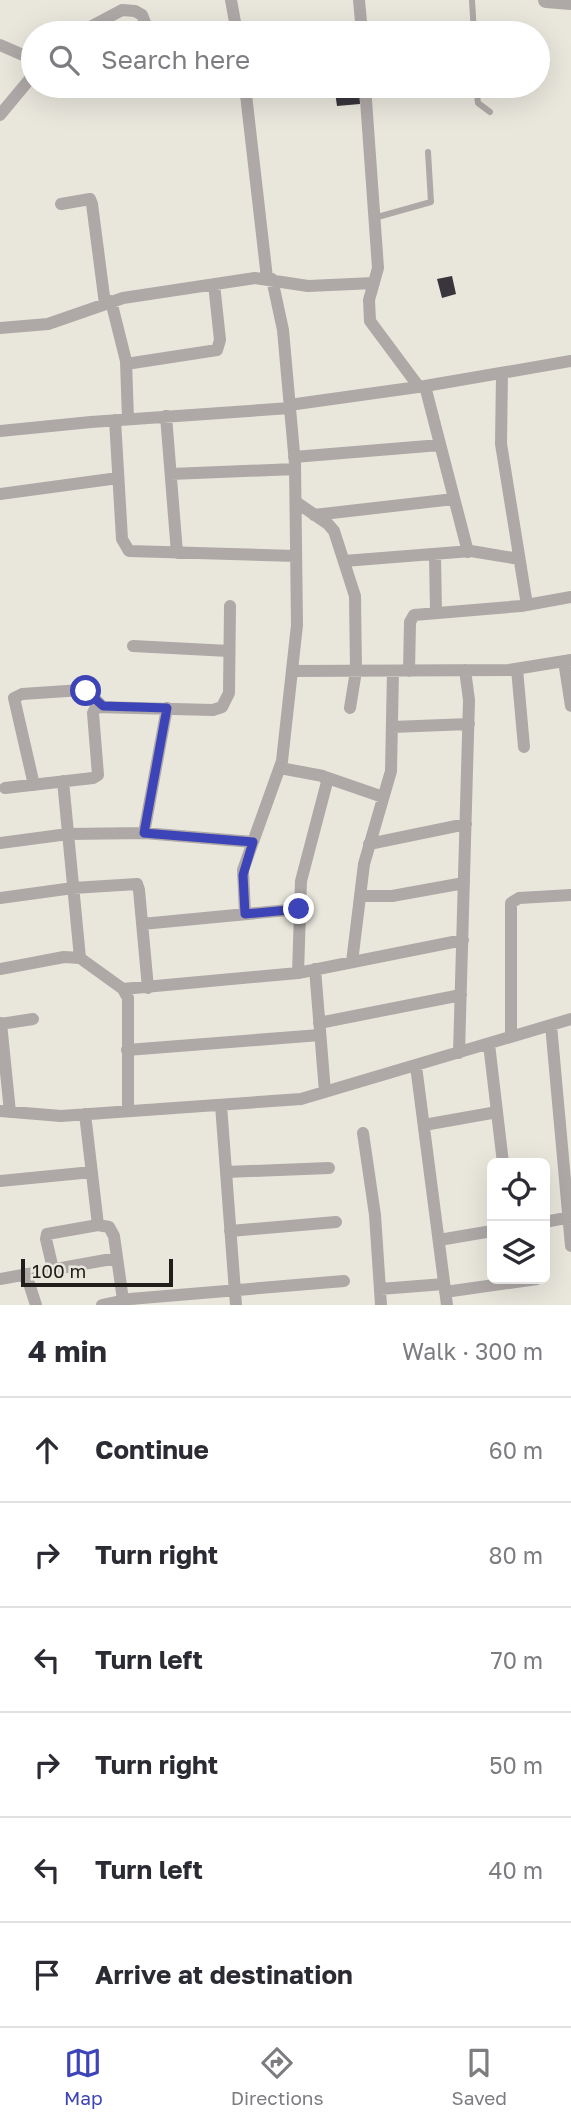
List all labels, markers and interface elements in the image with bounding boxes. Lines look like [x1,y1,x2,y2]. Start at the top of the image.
search box [21,21,550,98]
icon: search [45,41,83,79]
text: Search here [101,44,250,75]
route start [70,675,101,706]
route end [283,893,314,924]
map controls [487,1158,550,1284]
button: locate [487,1158,550,1221]
button: layers [487,1221,550,1284]
scale bar [21,1256,173,1288]
text: 100 m [32,1259,86,1282]
text: 4 min [28,1333,107,1369]
text: Walk · 300 m [402,1337,543,1365]
icon: ahead [28,1431,66,1469]
text: Continue [95,1434,209,1465]
text: 60 m [489,1436,543,1464]
icon: right [28,1536,66,1574]
text: Turn right [95,1539,218,1570]
text: 80 m [489,1541,543,1569]
icon: left [28,1641,66,1679]
text: Turn left [95,1644,203,1675]
text: 70 m [490,1646,543,1674]
icon: right [28,1746,66,1784]
text: Turn right [95,1749,218,1780]
text: 50 m [489,1751,543,1779]
icon: left [28,1851,66,1889]
text: Turn left [95,1854,203,1885]
text: 40 m [489,1856,543,1884]
icon: arrive [28,1956,66,1994]
text: Arrive at destination [95,1959,353,1990]
tab: Map [64,2044,103,2109]
tab: Directions [231,2044,324,2109]
tab: Saved [452,2044,507,2109]

